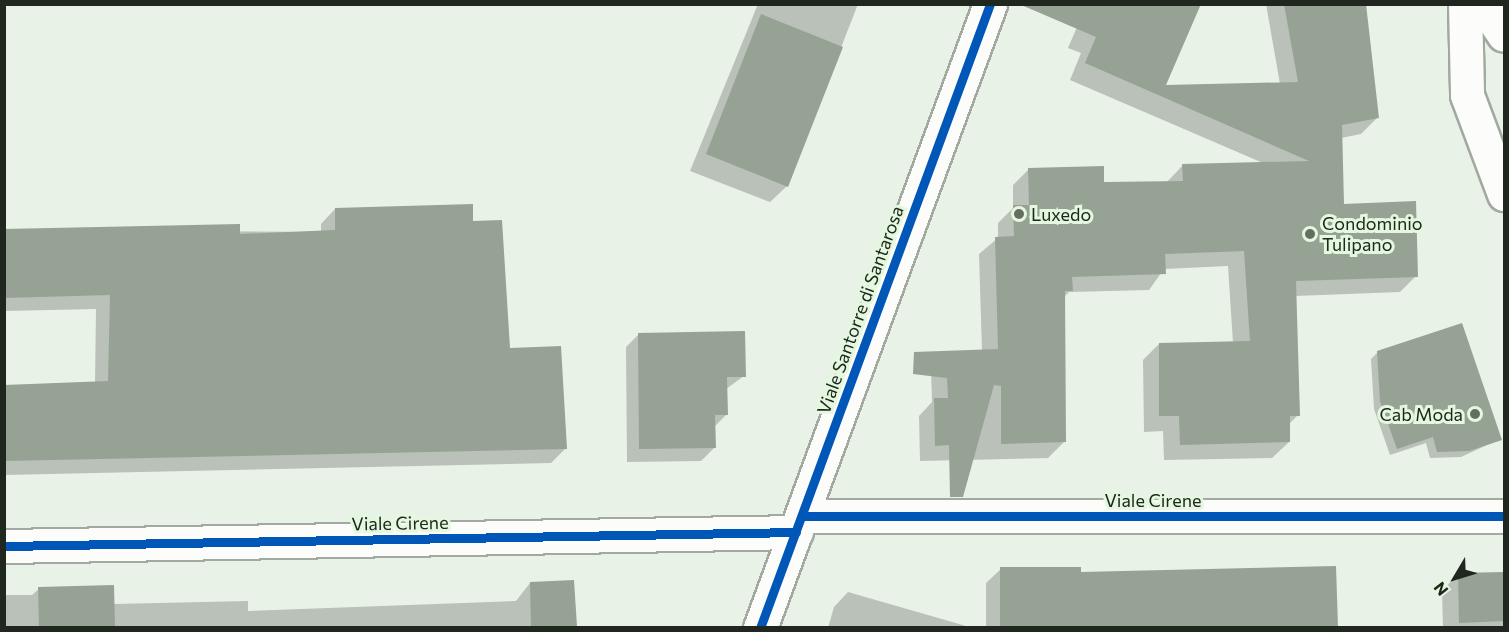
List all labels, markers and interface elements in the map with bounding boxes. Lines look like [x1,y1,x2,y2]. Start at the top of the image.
street label: Viale Santorre di Santarosa [812,203,908,417]
place label: Luxedo [1031,203,1091,225]
marker: Luxedo [1012,207,1026,221]
place label: Condominio Tulipano [1322,213,1423,256]
marker: Condominio Tulipano [1303,227,1317,241]
place label: Cab Moda [1379,403,1463,425]
marker: Cab Moda [1468,407,1482,421]
street label: Viale Cirene [1104,489,1202,511]
street label: Viale Cirene [351,511,449,535]
north arrow [1425,548,1485,608]
text: N [1429,579,1452,600]

